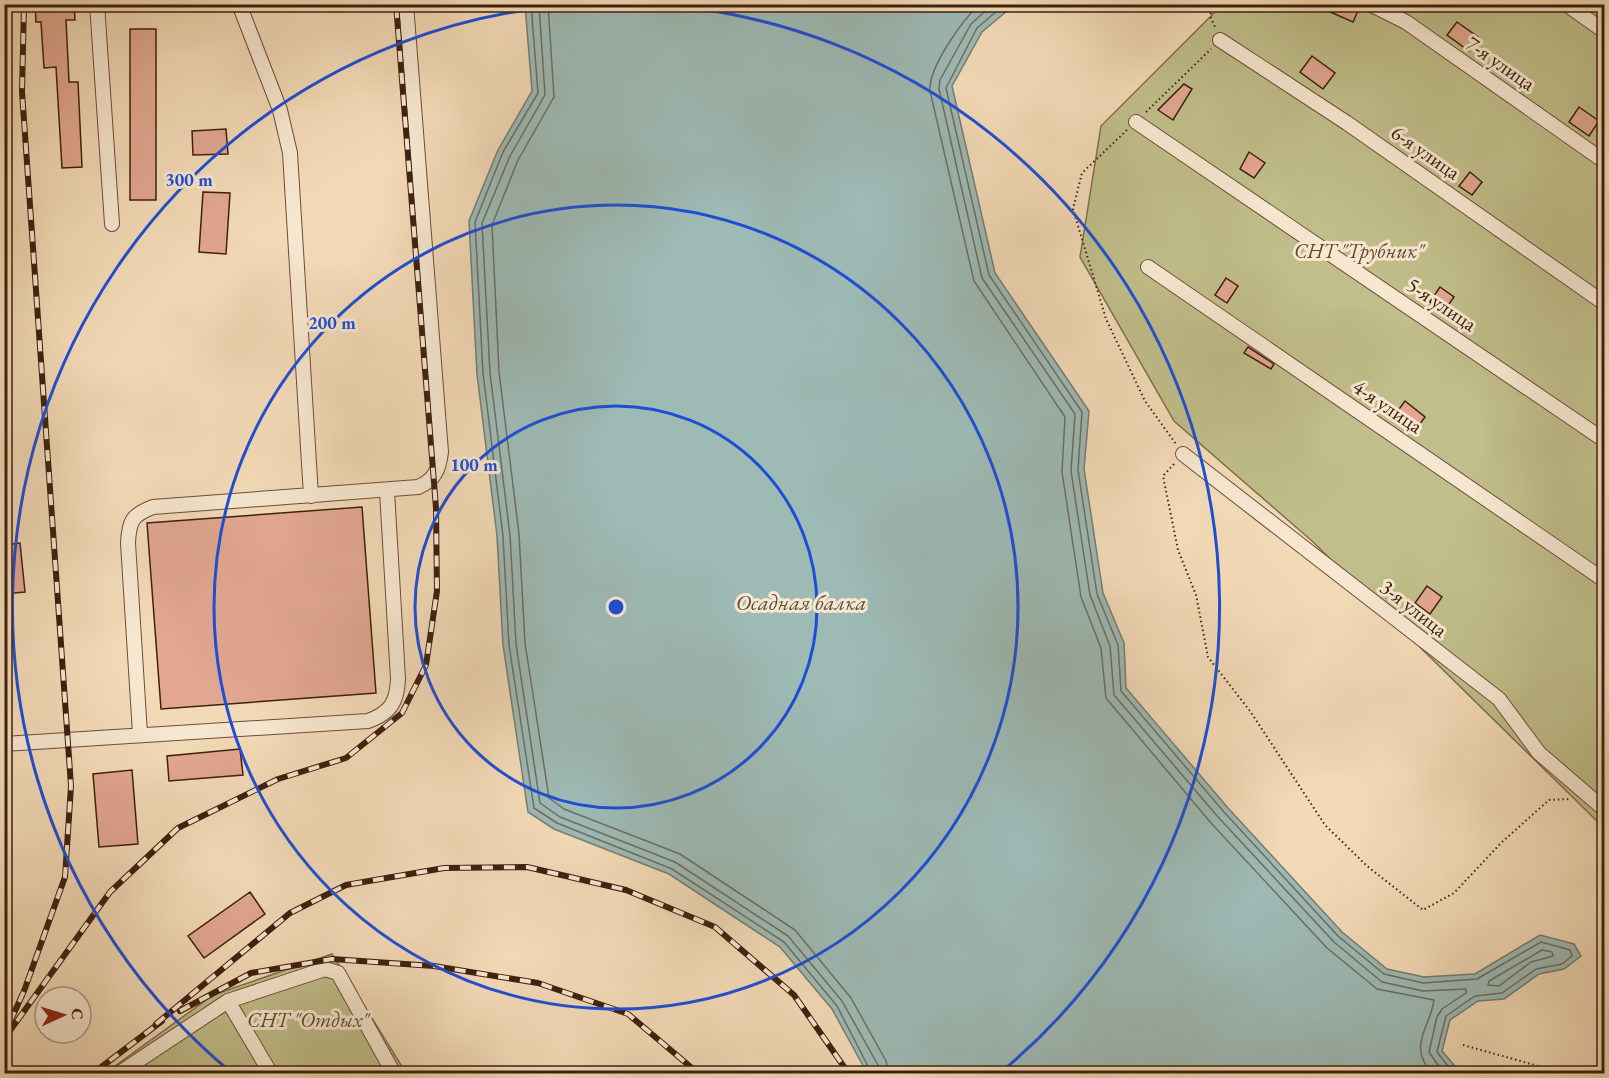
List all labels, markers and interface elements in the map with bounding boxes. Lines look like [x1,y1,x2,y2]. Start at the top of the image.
street label: 7-я улица [1461,29,1541,97]
street label: 6-я улица [1386,118,1466,186]
text: 300 m [165,168,213,191]
park label: СНТ "Трубник" [1294,237,1426,264]
street label: 5-я улица [1402,271,1483,337]
text: 200 m [308,311,356,334]
street label: 4-я улица [1348,373,1429,439]
text: 100 m [450,453,498,476]
street label: 3-я улица [1375,573,1454,643]
water label: Осадная балка [736,588,866,617]
centre of rings [606,597,626,617]
north arrow [33,985,93,1045]
park label: СНТ "Отдых" [247,1006,371,1033]
text: С [67,1008,88,1020]

